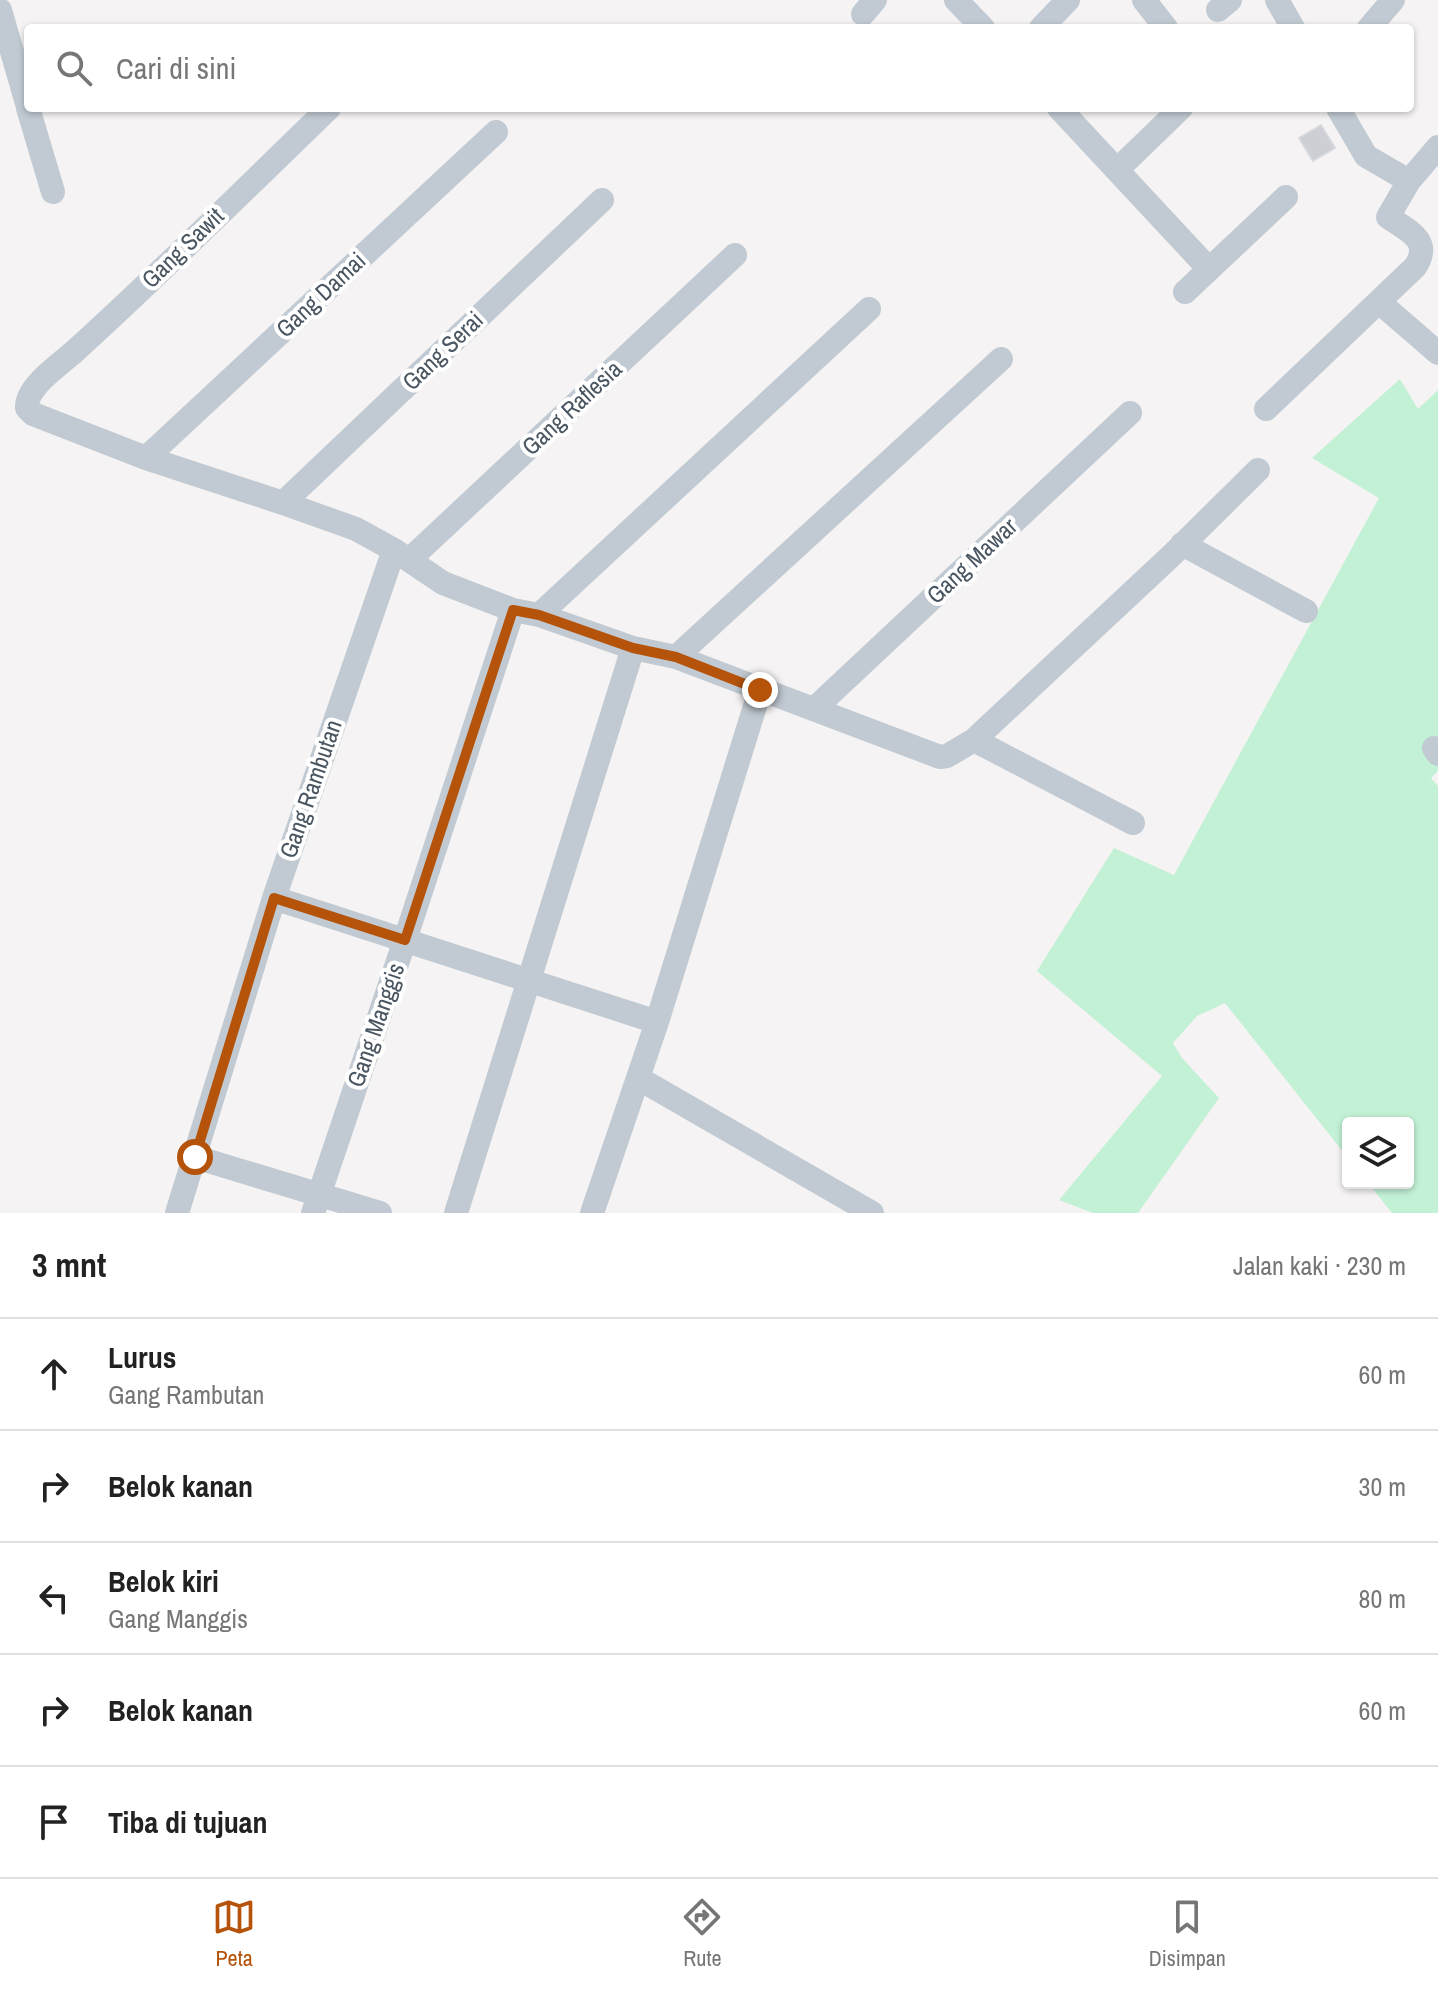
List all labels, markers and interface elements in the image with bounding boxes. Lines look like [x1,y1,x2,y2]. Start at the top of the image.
search box [24,24,1414,112]
icon: search [52,46,96,90]
text: Cari di sini [116,48,236,88]
street label: Gang Sawit [134,200,231,295]
street label: Gang Damai [269,245,372,344]
street label: Gang Serai [395,304,490,397]
street label: Gang Raflesia [514,353,628,462]
street label: Gang Mawar [919,510,1024,610]
route end [742,672,778,708]
street label: Gang Rambutan [271,715,349,862]
street label: Gang Manggis [339,958,411,1091]
map controls [1342,1117,1414,1189]
button: layers [1342,1117,1414,1189]
route start [177,1139,213,1175]
text: 3 mnt [32,1242,106,1288]
text: Jalan kaki · 230 m [1233,1248,1406,1283]
text: Lurus [108,1337,176,1377]
icon: ahead [32,1352,76,1396]
text: 60 m [1359,1357,1406,1392]
text: Gang Rambutan [108,1377,264,1412]
icon: right [32,1464,76,1508]
text: Belok kanan [108,1466,253,1506]
text: 30 m [1359,1469,1406,1504]
text: Belok kiri [108,1561,219,1601]
icon: left [32,1576,76,1620]
text: 80 m [1359,1581,1406,1616]
text: Gang Manggis [108,1601,248,1636]
icon: right [32,1688,76,1732]
text: Belok kanan [108,1690,253,1730]
text: 60 m [1359,1693,1406,1728]
icon: arrive [32,1800,76,1844]
text: Tiba di tujuan [108,1802,268,1842]
tab: Peta [212,1895,256,1973]
tab: Rute [680,1895,724,1973]
tab: Disimpan [1149,1895,1226,1973]

